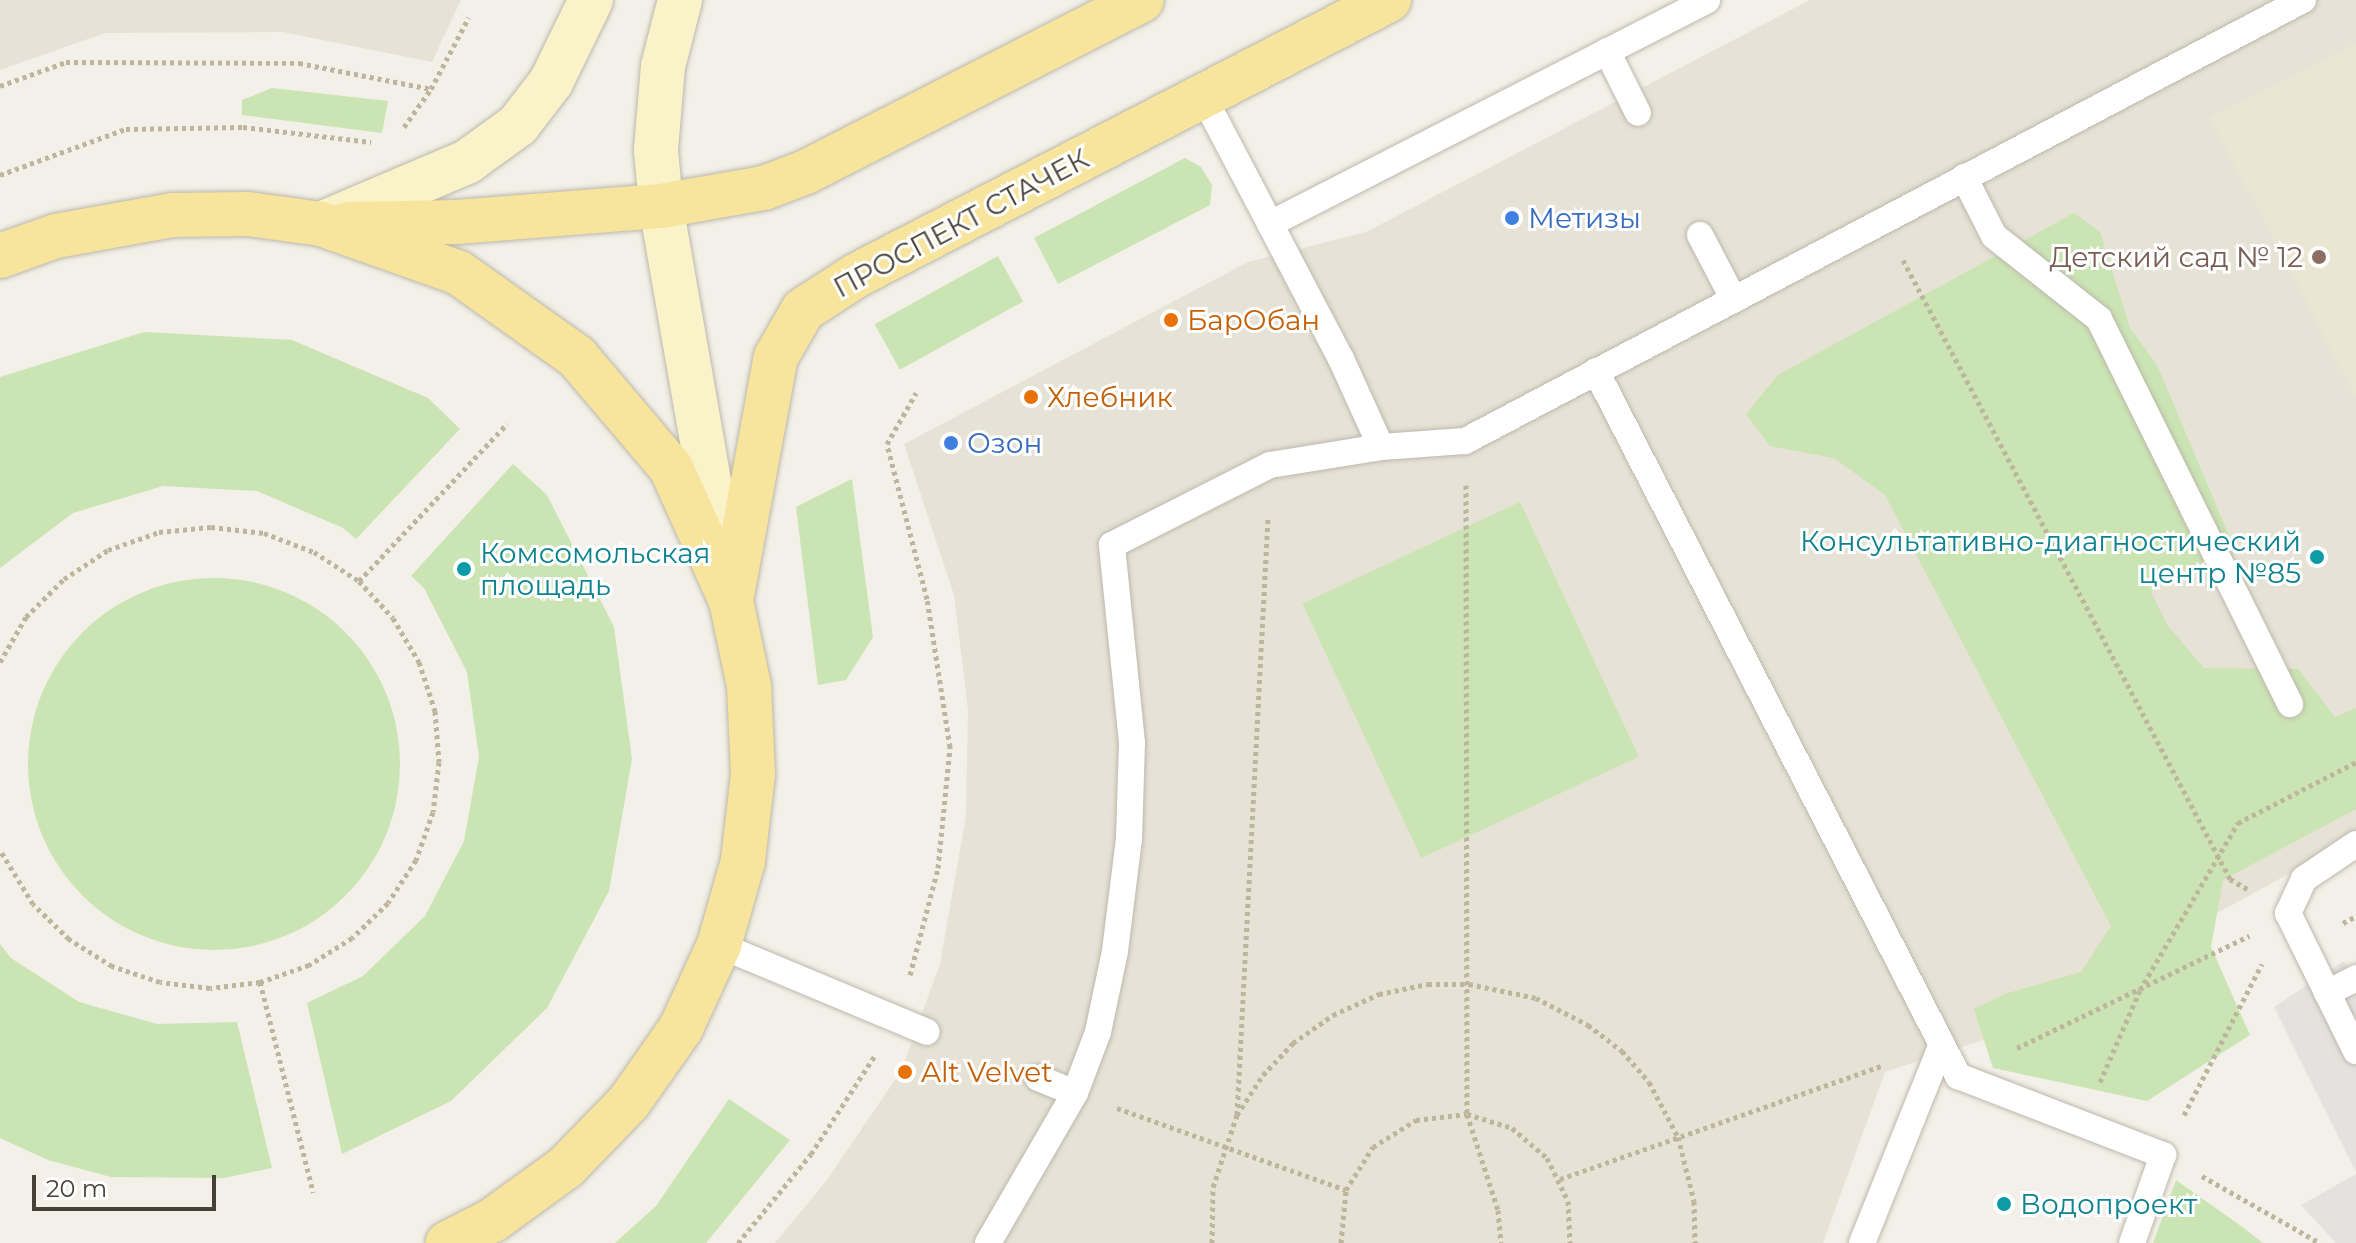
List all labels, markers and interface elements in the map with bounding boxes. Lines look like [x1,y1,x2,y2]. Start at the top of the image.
street label: ПРОСПЕКТ СТАЧЕК [828,141,1094,305]
place label: Метизы [1528,201,1641,235]
marker: Метизы [1503,209,1521,227]
place label: Детский сад № 12 [2049,240,2303,274]
marker: Детский сад № 12 [2310,248,2328,266]
place label: БарОбан [1187,303,1320,337]
marker: БарОбан [1162,311,1180,329]
place label: Хлебник [1047,380,1173,414]
marker: Хлебник [1022,388,1040,406]
place label: Озон [967,426,1042,460]
marker: Озон [942,434,960,452]
place label: Консультативно-диагностический центр №85 [1800,524,2301,590]
place label: Комсомольская площадь [480,536,710,602]
marker: Консультативно-диагностический центр №85 [2308,548,2326,566]
marker: Комсомольская площадь [455,560,473,578]
place label: Alt Velvet [921,1055,1053,1089]
marker: Alt Velvet [896,1063,914,1081]
scale bar [36,1159,220,1209]
text: 20 m [46,1174,107,1203]
place label: Водопроект [2020,1187,2197,1221]
marker: Водопроект [1995,1195,2013,1213]

